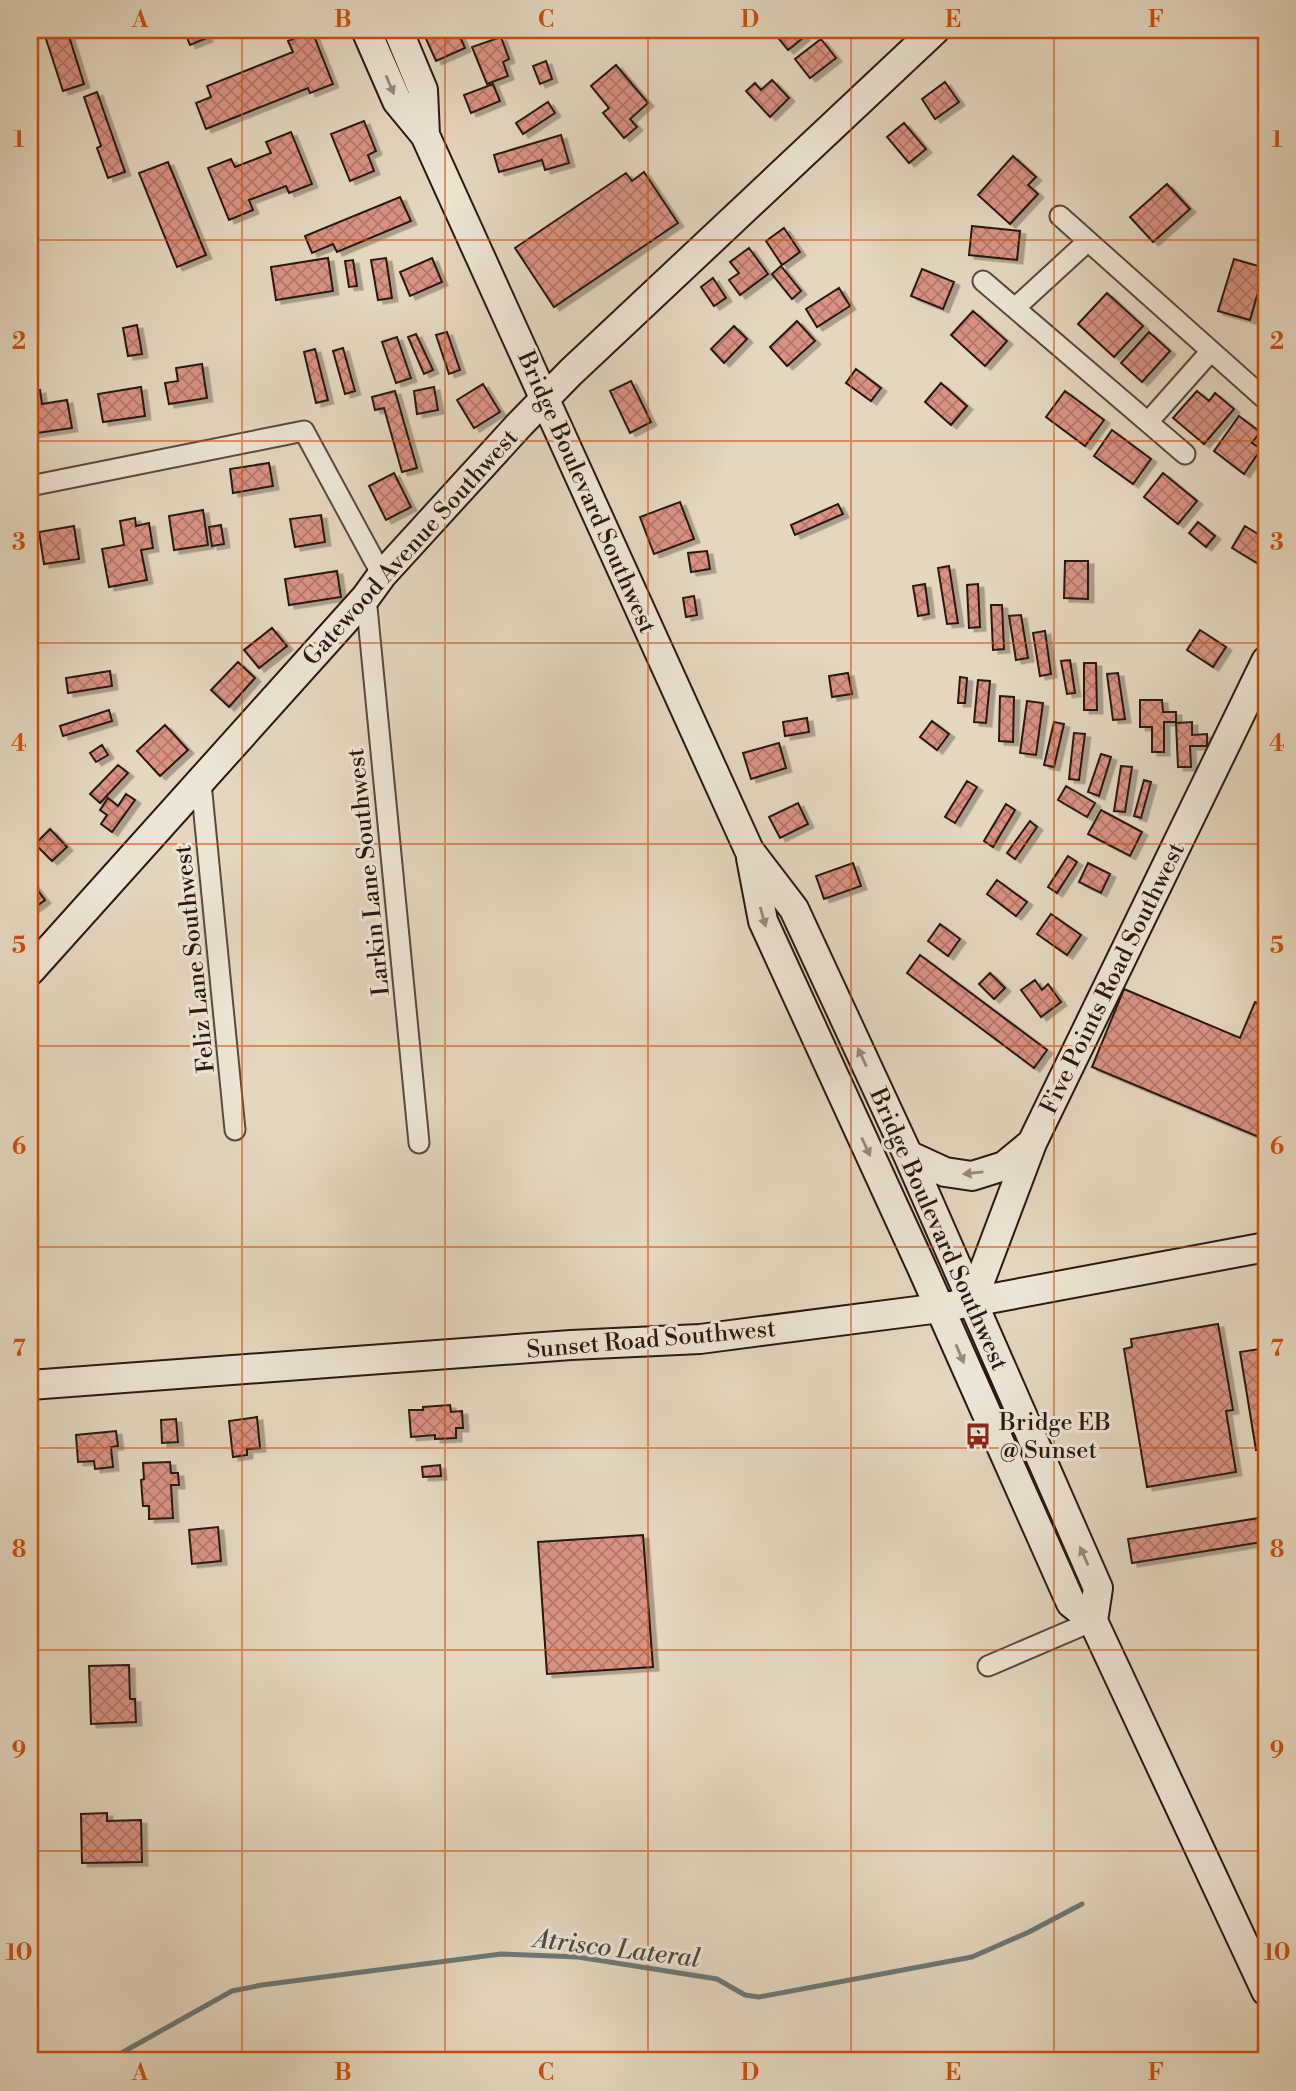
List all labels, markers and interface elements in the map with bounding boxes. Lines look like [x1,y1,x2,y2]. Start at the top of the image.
text: A [131,6,149,34]
text: B [334,6,352,34]
text: C [538,6,554,34]
text: D [741,6,759,34]
text: E [945,6,961,34]
text: F [1148,6,1164,34]
one-way arrow [385,75,396,96]
text: 1 [13,126,25,154]
text: 1 [1271,126,1283,154]
text: 2 [12,328,26,356]
text: 2 [1270,328,1284,356]
street label: Bridge Boulevard Southwest [510,346,662,639]
street label: Gatewood Avenue Southwest [297,423,525,672]
text: 3 [12,529,26,557]
text: 3 [1270,529,1284,557]
text: 4 [11,730,27,758]
text: 4 [1269,730,1285,758]
street label: Larkin Lane Southwest [341,746,397,997]
street label: Five Points Road Southwest [1034,837,1192,1119]
street label: Feliz Lane Southwest [168,843,222,1074]
one-way arrow [759,907,769,928]
text: 5 [12,932,26,960]
text: 5 [1270,932,1284,960]
one-way arrow [857,1047,868,1067]
street label: Bridge Boulevard Southwest [862,1083,1014,1376]
text: 6 [12,1133,26,1161]
text: 6 [1270,1133,1284,1161]
one-way arrow [861,1136,872,1157]
one-way arrow [962,1168,984,1179]
street label: Sunset Road Southwest [525,1314,777,1366]
text: 7 [12,1335,26,1363]
text: 7 [1270,1335,1284,1363]
one-way arrow [954,1344,966,1364]
place label: Bridge EB @ Sunset [998,1408,1111,1466]
bus stop icon: Bridge EB @ Sunset [963,1421,993,1451]
text: 8 [12,1536,26,1564]
text: 8 [1270,1536,1284,1564]
one-way arrow [1078,1546,1090,1566]
text: 9 [12,1737,26,1765]
text: 9 [1270,1737,1284,1765]
water label: Atrisco Lateral [529,1923,703,1975]
text: 10 [5,1939,33,1967]
text: 10 [1263,1939,1291,1967]
text: A [131,2059,149,2087]
text: B [334,2059,352,2087]
text: C [538,2059,554,2087]
text: D [741,2059,759,2087]
text: E [945,2059,961,2087]
text: F [1148,2059,1164,2087]

